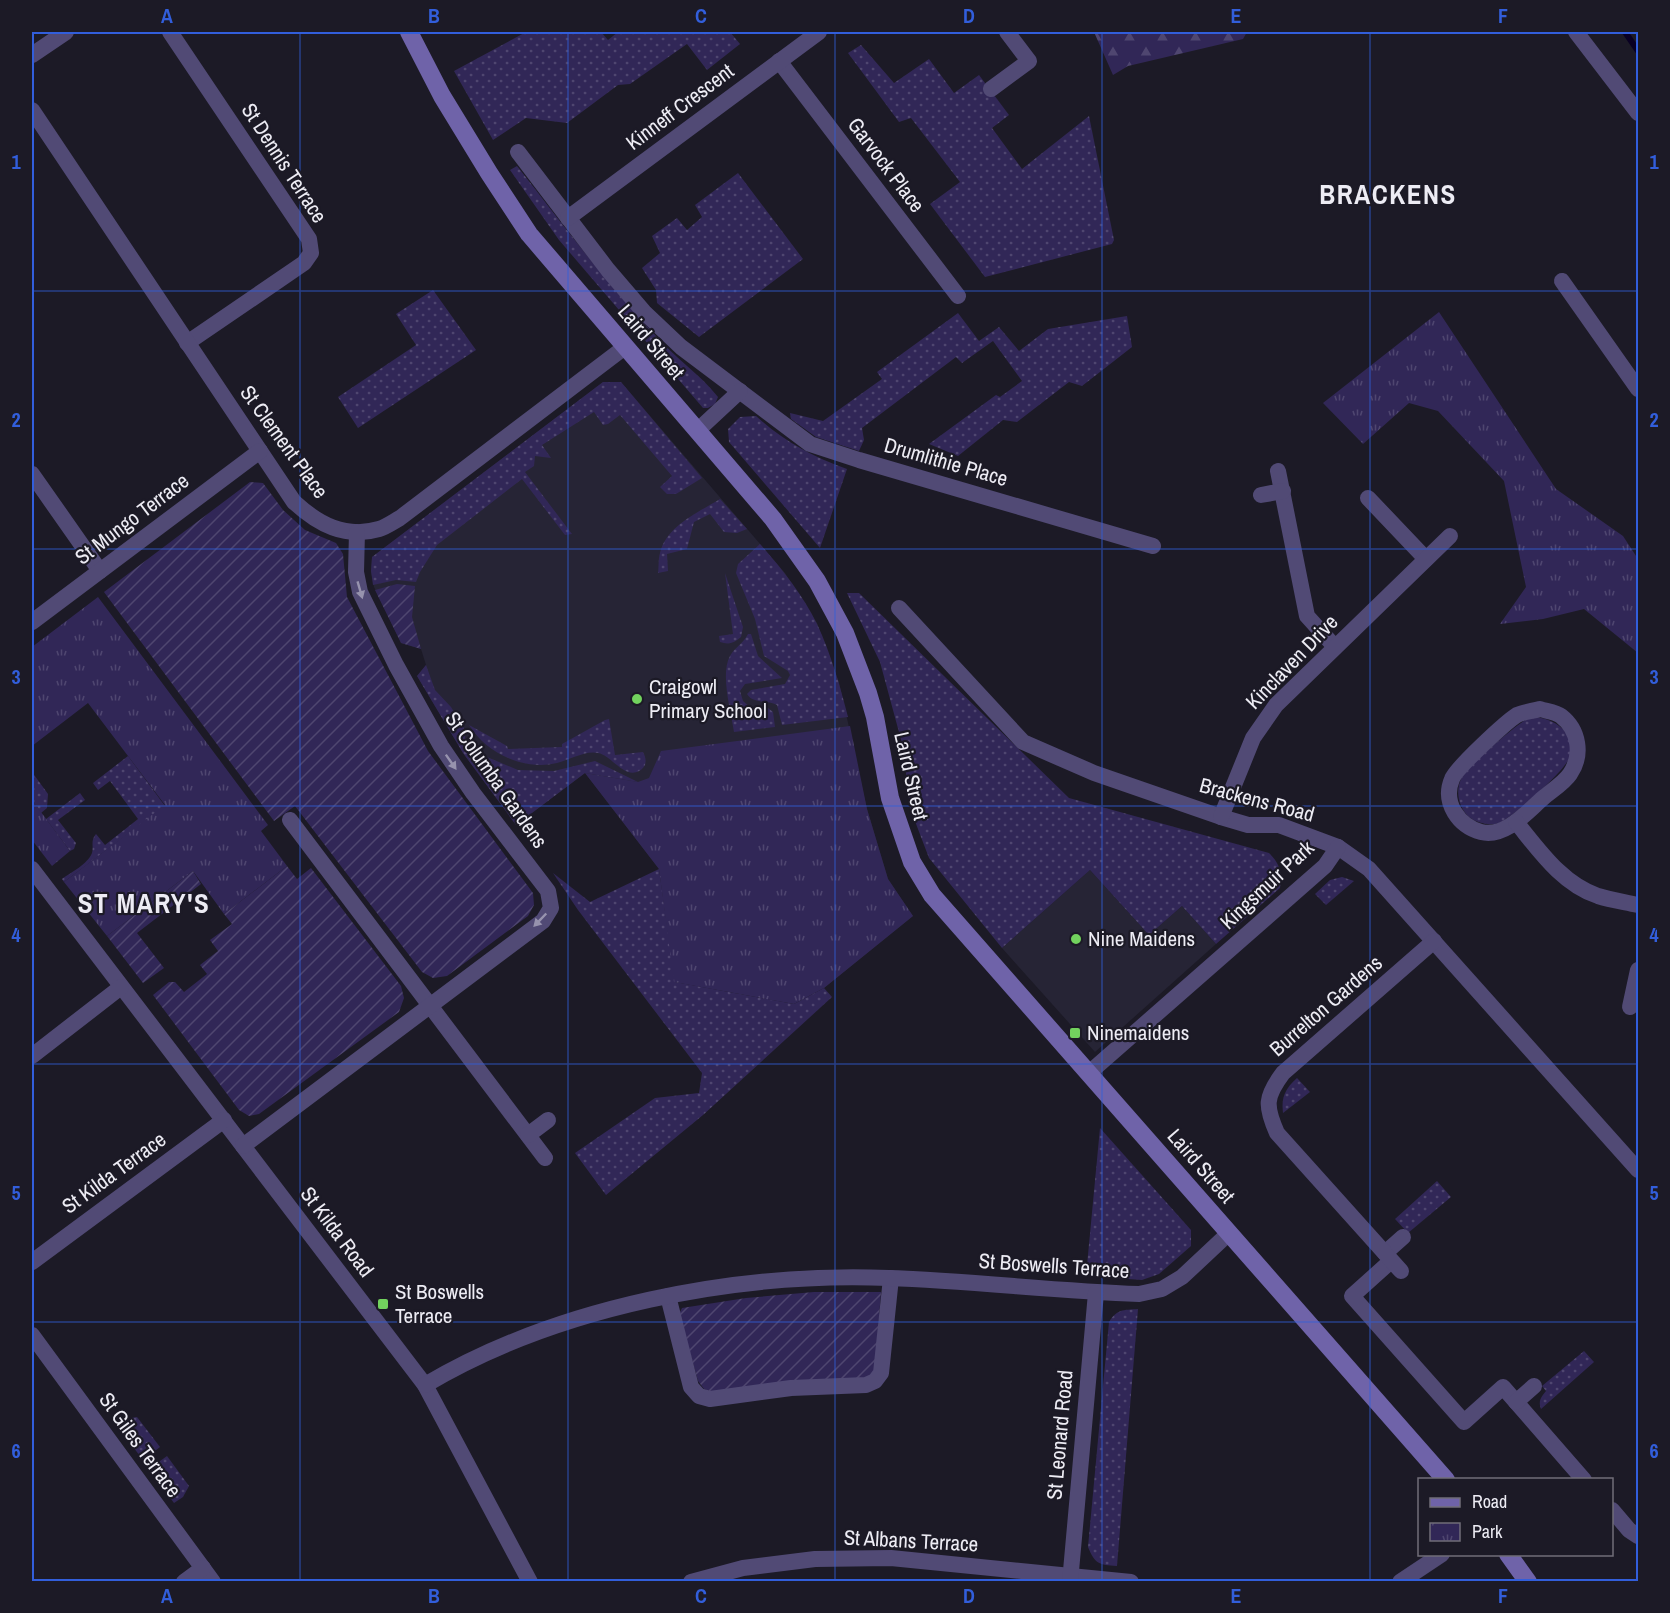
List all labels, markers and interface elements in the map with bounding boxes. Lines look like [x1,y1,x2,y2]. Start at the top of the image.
text: A [161,2,173,29]
text: B [428,2,440,29]
text: C [695,2,707,29]
text: D [963,2,975,29]
text: E [1231,2,1242,29]
text: F [1498,2,1508,29]
street label: Kinneff Crescent [620,56,740,157]
street label: St Dennis Terrace [235,97,334,228]
street label: Garvock Place [841,111,932,218]
text: 1 [11,148,21,175]
text: 1 [1649,148,1659,175]
district label: BRACKENS [1319,176,1457,212]
street label: Laird Street [611,298,692,386]
street label: St Clement Place [234,379,335,504]
text: 2 [11,406,21,433]
text: 2 [1649,406,1659,433]
street label: Drumlithie Place [881,430,1011,493]
street label: St Mungo Terrace [69,466,195,571]
one-way arrow [356,581,366,599]
street label: Kinclaven Drive [1239,608,1344,715]
text: 3 [11,663,21,690]
text: 3 [1649,663,1659,690]
place label: Craigowl Primary School [649,672,767,725]
marker: Craigowl Primary School [630,692,644,706]
street label: St Columba Gardens [438,706,554,854]
street label: Laird Street [887,729,936,823]
one-way arrow [445,753,457,769]
street label: Brackens Road [1197,770,1318,829]
street label: Kingsmuir Park [1213,833,1320,936]
district label: ST MARY'S [78,885,210,921]
one-way arrow [534,913,548,927]
text: 4 [11,921,21,948]
text: 4 [1649,921,1659,948]
place label: Nine Maidens [1088,924,1195,953]
marker: Nine Maidens [1069,932,1083,946]
street label: Burrelton Gardens [1263,949,1388,1063]
place label: Ninemaidens [1087,1018,1189,1047]
marker: Ninemaidens [1068,1026,1082,1040]
street label: Laird Street [1161,1122,1242,1209]
street label: St Kilda Terrace [56,1125,172,1220]
text: 5 [11,1179,21,1206]
text: 5 [1649,1179,1659,1206]
street label: St Kilda Road [294,1181,381,1283]
street label: St Boswells Terrace [978,1246,1130,1285]
place label: St Boswells Terrace [395,1277,484,1330]
marker: St Boswells Terrace [376,1297,390,1311]
street label: St Leonard Road [1039,1369,1080,1501]
street label: St Giles Terrace [92,1386,188,1503]
text: 6 [11,1437,21,1464]
text: 6 [1649,1437,1659,1464]
legend [1418,1478,1613,1556]
text: Road [1472,1489,1507,1514]
text: Park [1472,1519,1503,1544]
street label: St Albans Terrace [843,1522,979,1559]
text: A [161,1582,173,1609]
text: B [428,1582,440,1609]
text: C [695,1582,707,1609]
text: D [963,1582,975,1609]
text: E [1231,1582,1242,1609]
text: F [1498,1582,1508,1609]

